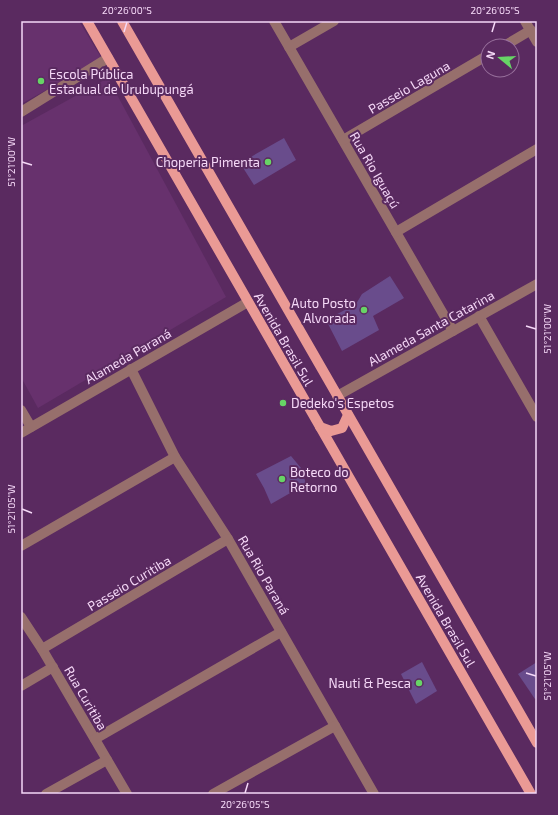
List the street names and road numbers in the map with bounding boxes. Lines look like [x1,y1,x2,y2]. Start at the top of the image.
street label: Passeio Laguna [365,57,453,117]
street label: Rua Rio Iguaçú [346,129,403,212]
street label: Alameda Santa Catarina [365,287,497,369]
street label: Avenida Brasil Sul [251,289,317,389]
street label: Alameda Paraná [82,325,174,387]
street label: Rua Rio Paraná [235,533,293,617]
street label: Passeio Curitiba [84,552,174,614]
street label: Avenida Brasil Sul [413,570,479,670]
street label: Rua Curitiba [61,663,111,733]

